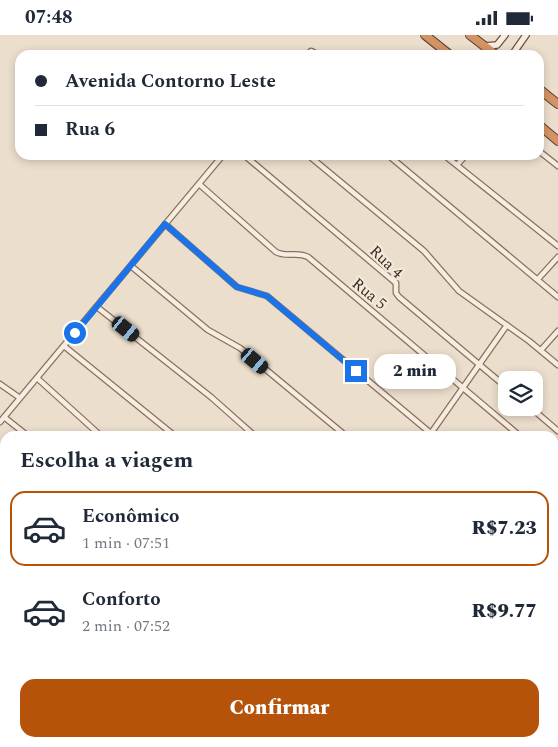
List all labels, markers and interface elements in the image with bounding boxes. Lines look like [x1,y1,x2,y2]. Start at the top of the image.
text: 07:48 [25,3,73,32]
text: Avenida Contorno Leste [65,67,276,96]
text: Rua 6 [65,115,115,144]
street label: Rua 4 [364,239,409,284]
street label: Rua 5 [347,272,392,316]
car [109,314,142,344]
route start [64,322,86,344]
car [238,346,271,376]
callout: 2 min [374,353,456,389]
text: 2 min [393,359,437,383]
route end [345,360,367,382]
map controls [498,371,543,416]
button: layers [498,371,543,416]
text: Escolha a viagem [20,444,193,477]
text: Econômico [82,502,179,531]
icon: car [22,506,67,551]
text: R$7.23 [471,514,537,543]
text: 1 min · 07:51 [82,531,170,555]
text: Conforto [82,585,161,614]
icon: car [22,589,67,634]
text: R$9.77 [471,597,537,626]
text: 2 min · 07:52 [82,614,170,638]
button: Confirmar [20,679,539,737]

